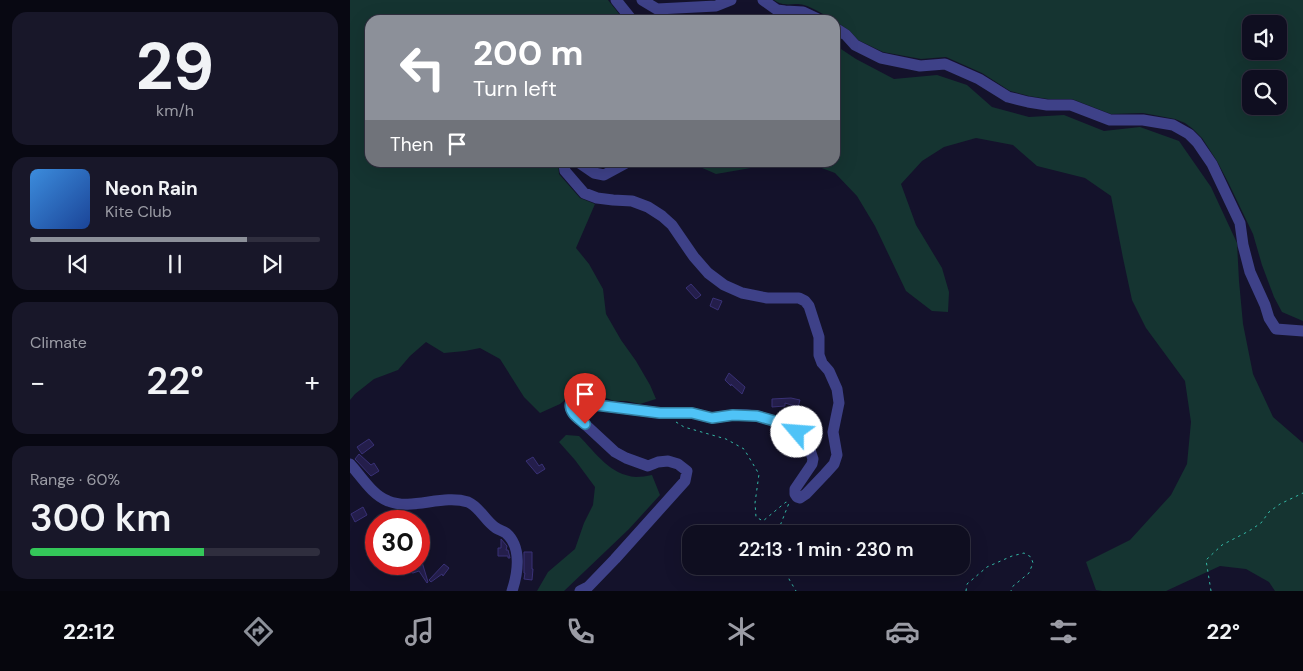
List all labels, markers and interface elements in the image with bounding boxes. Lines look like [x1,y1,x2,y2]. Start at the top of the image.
map controls [1242,15,1287,115]
button: sound [1242,15,1287,60]
text: 29 [136,25,214,109]
text: 200 m [473,30,584,76]
icon: left [390,35,455,100]
button: search [1242,70,1287,115]
text: Turn left [473,74,557,103]
text: km/h [156,100,194,121]
icon: arrive [443,130,471,158]
text: Then [390,132,433,157]
text: Neon Rain [105,176,198,201]
text: Kite Club [105,201,172,222]
icon: previous [64,250,92,278]
icon: pause [161,250,189,278]
icon: next [258,250,286,278]
text: Climate [30,332,87,353]
text: 22° [146,356,204,406]
text: − [30,364,45,401]
text: + [305,364,320,401]
pin [564,373,606,424]
icon: arrive [571,380,599,408]
position arrow [770,405,822,457]
text: Range · 60% [30,469,120,490]
text: 300 km [30,493,171,543]
speed limit sign: 30 [365,510,430,575]
text: 22:13 · 1 min · 230 m [738,537,914,562]
icon: directions [241,614,276,649]
icon: music [402,614,437,649]
icon: phone [563,614,598,649]
icon: climate [724,614,759,649]
icon: car [885,614,920,649]
icon: filters [1046,614,1081,649]
text: 22:12 [63,617,115,646]
text: 22° [1207,617,1240,646]

